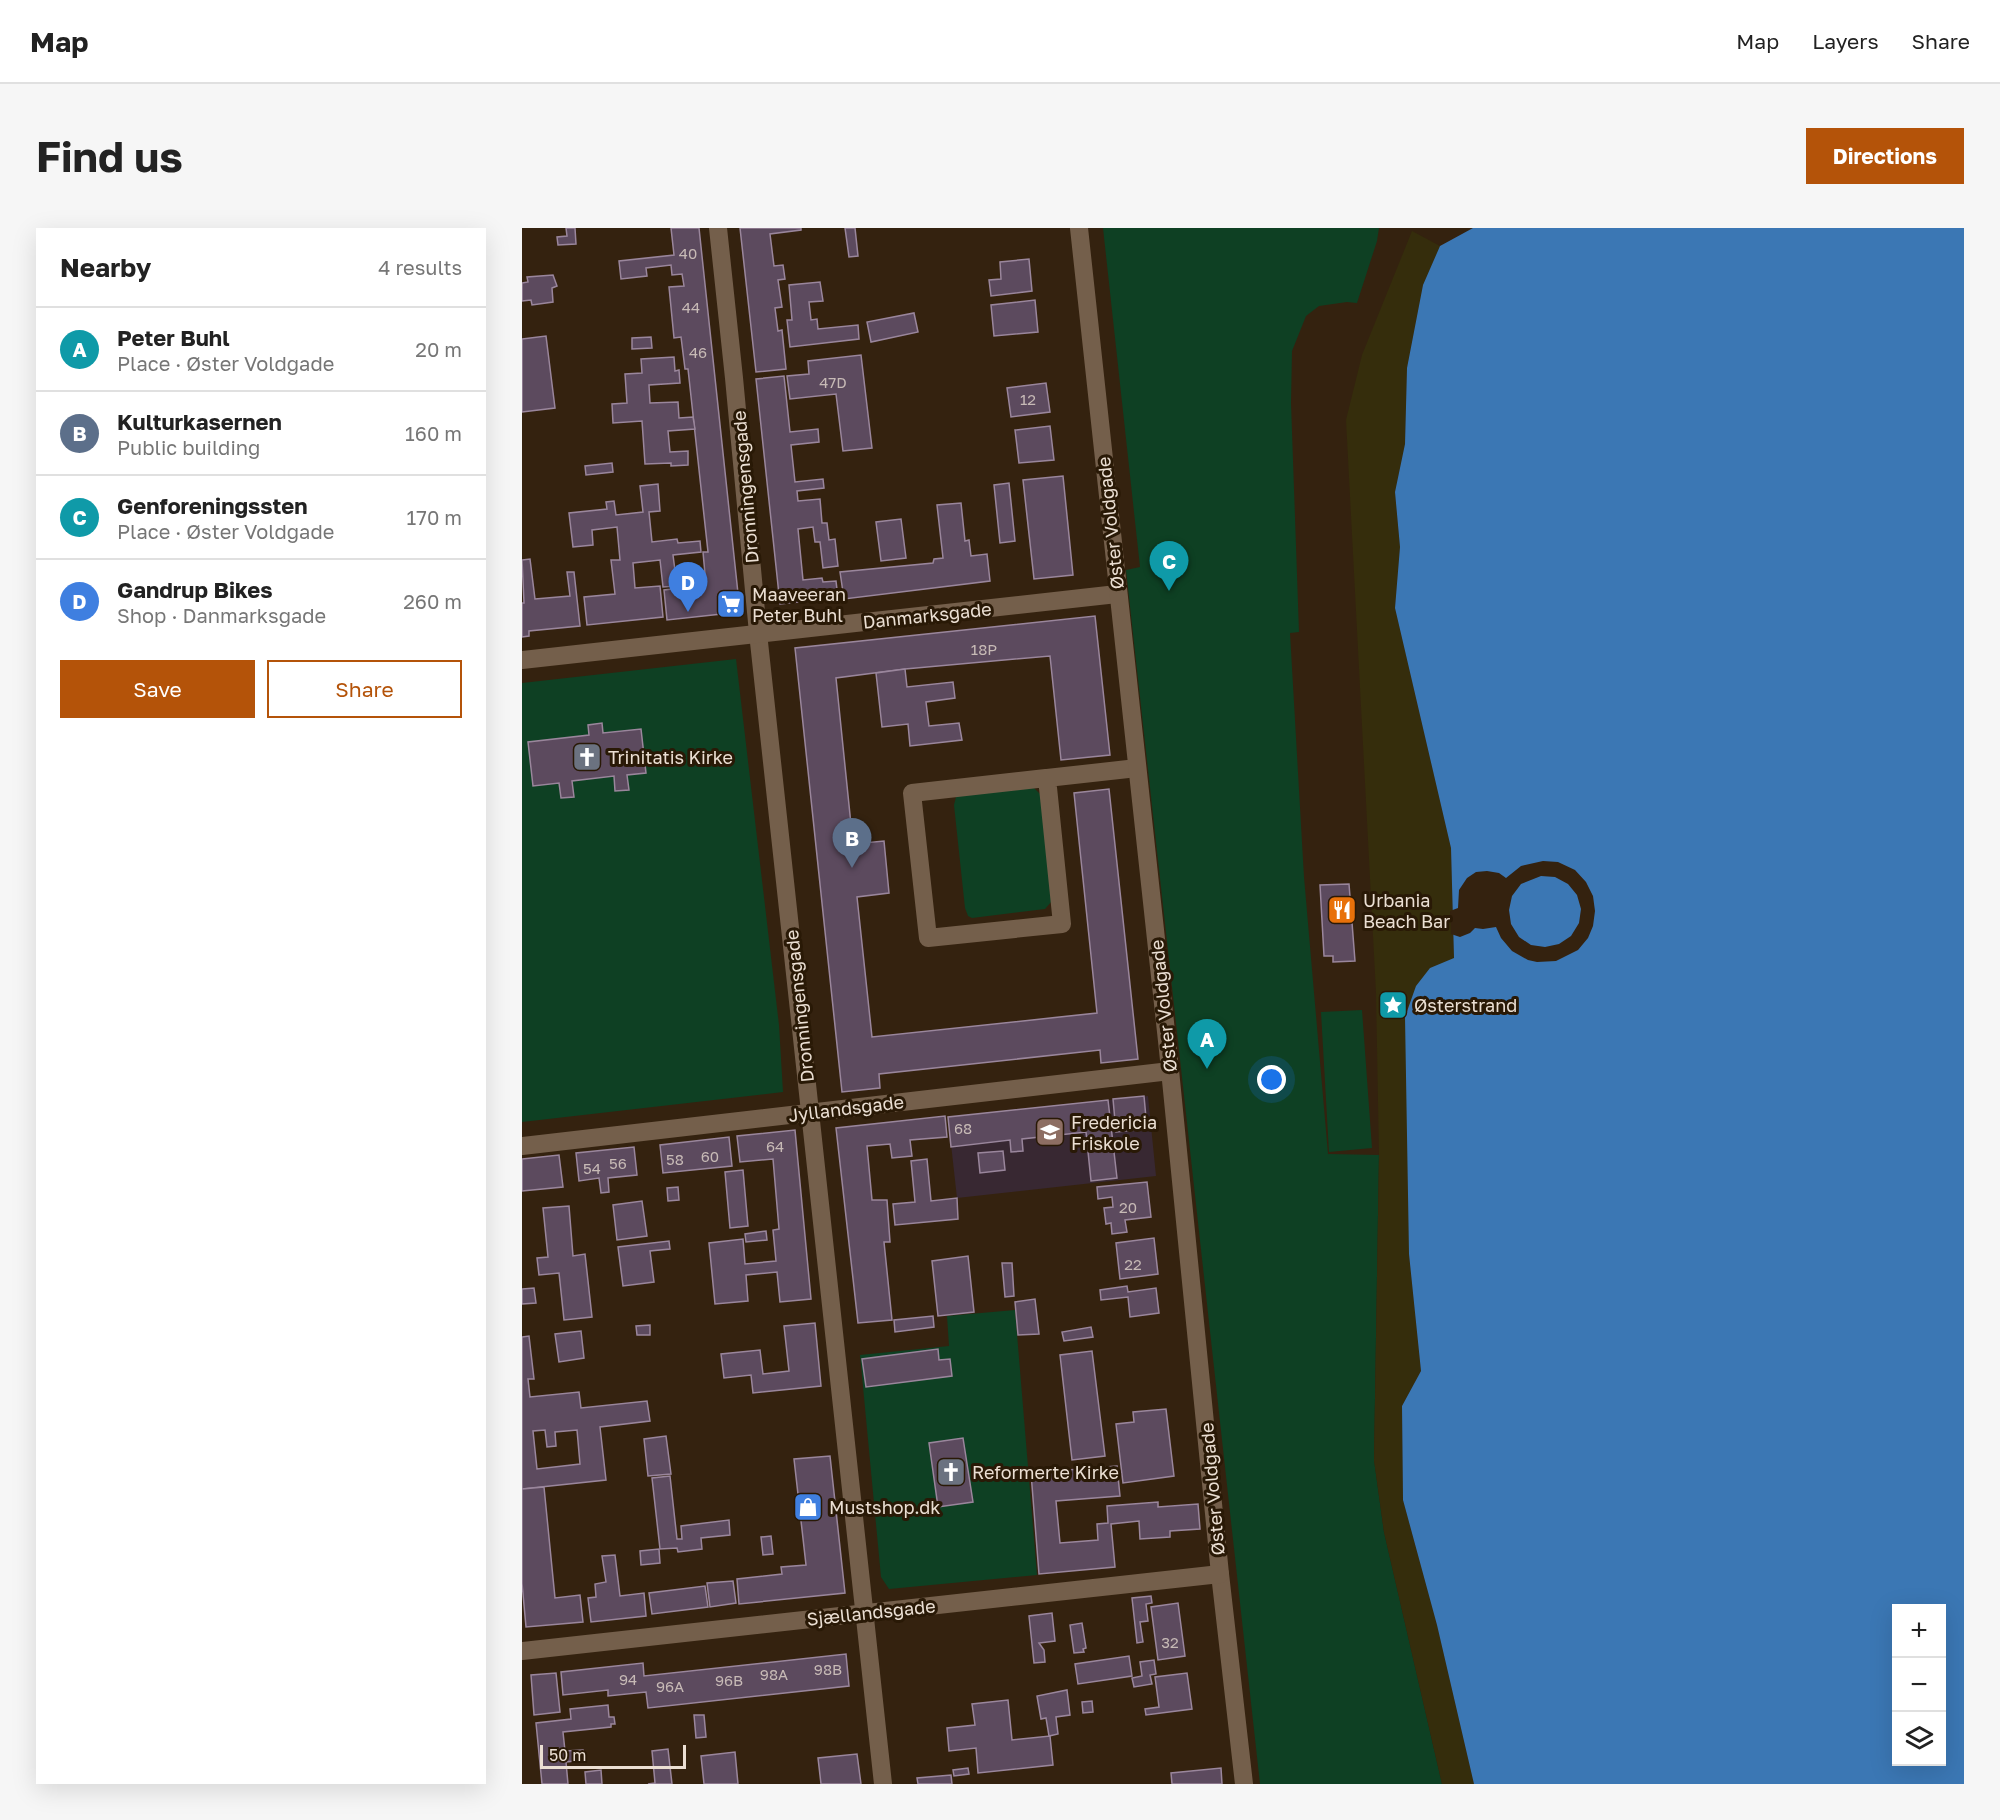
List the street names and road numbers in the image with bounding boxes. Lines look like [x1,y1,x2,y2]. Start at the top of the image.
street label: Dronningensgade [727,410,763,564]
street label: Øster Voldgade [1092,456,1128,590]
street label: Danmarksgade [861,597,993,633]
street label: Dronningensgade [780,929,818,1083]
street label: Øster Voldgade [1145,939,1181,1073]
street label: Jyllandsgade [787,1090,905,1126]
street label: Øster Voldgade [1195,1422,1229,1556]
street label: Sjællandsgade [806,1594,936,1630]

